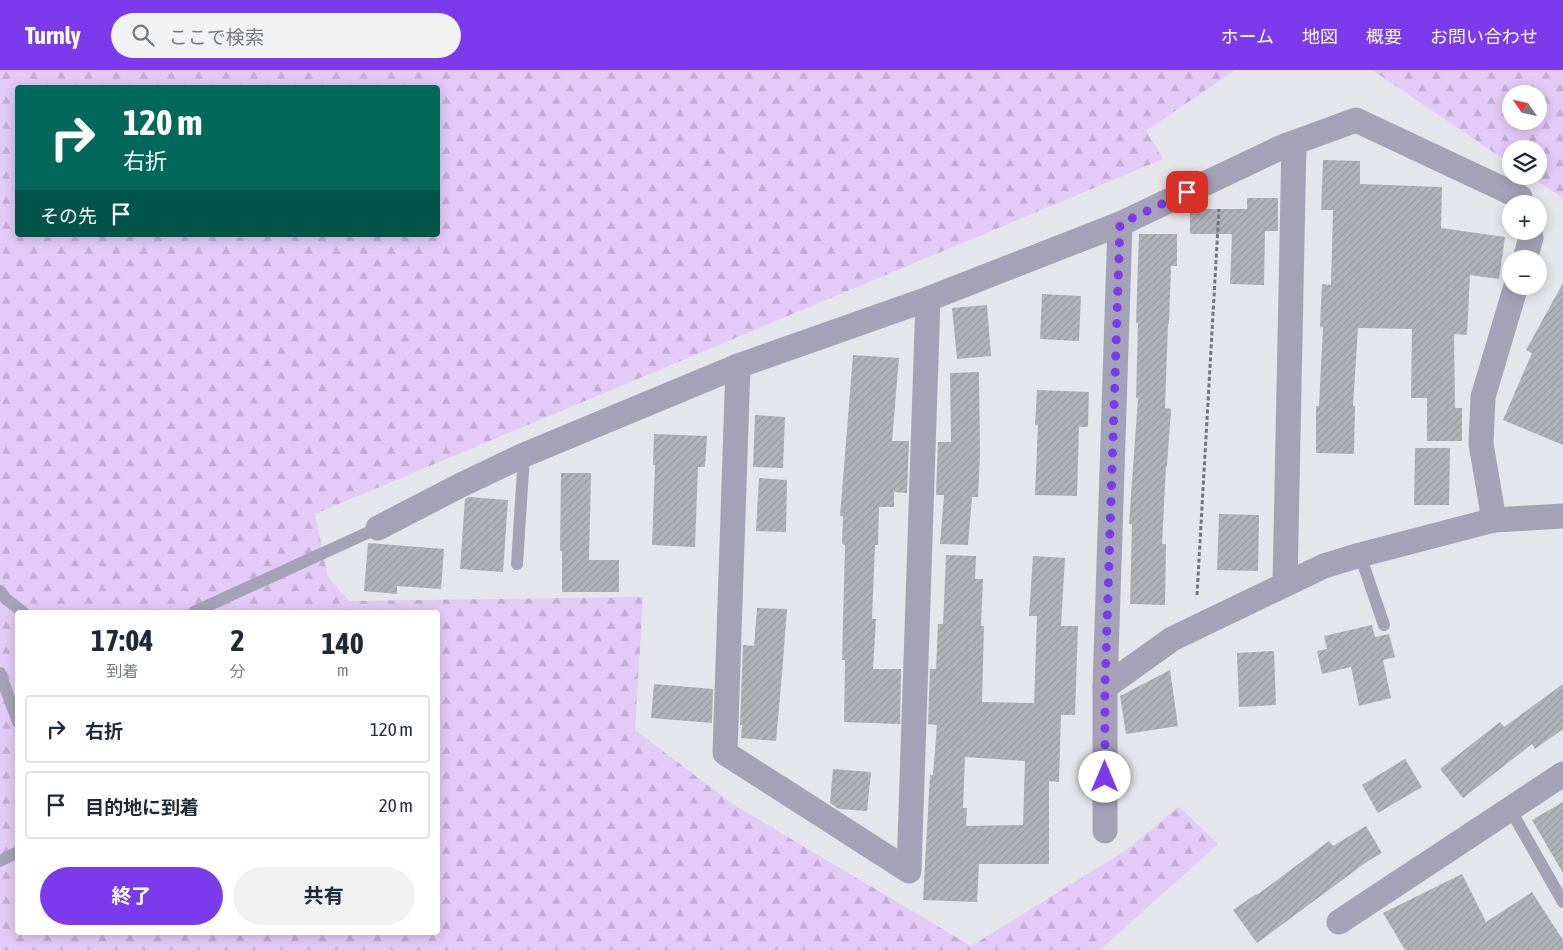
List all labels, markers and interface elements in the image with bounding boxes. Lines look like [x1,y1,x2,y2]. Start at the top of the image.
search box [111,13,461,58]
icon: search [129,21,157,49]
text: Turnly [25,22,81,49]
text: ここで検索 [169,26,264,48]
text: ホーム [1221,26,1274,47]
text: 地図 [1302,26,1338,47]
text: 概要 [1366,26,1402,47]
text: お問い合わせ [1430,26,1538,47]
north arrow [1502,85,1548,130]
map controls [1502,85,1547,295]
text: 120 m [123,102,202,142]
icon: right [40,105,105,170]
button: layers [1502,140,1547,185]
text: 右折 [123,148,167,174]
pin [1166,171,1208,213]
icon: arrive [1173,178,1201,206]
button: + [1502,195,1547,240]
icon: arrive [107,200,135,228]
text: その先 [40,205,97,227]
button: − [1502,250,1547,295]
text: 17:04 [91,623,153,657]
text: 2 [230,623,245,657]
text: 140 [322,626,364,660]
text: m [337,661,349,679]
text: 到着 [106,662,138,680]
text: 分 [230,662,246,680]
icon: right [42,715,70,743]
text: 120 m [370,718,413,740]
text: 右折 [85,720,123,742]
position arrow [1078,750,1130,802]
icon: arrive [42,791,70,819]
text: 20 m [379,794,413,816]
text: 目的地に到着 [85,796,199,818]
button: 終了 [40,867,223,925]
button: 共有 [233,867,415,925]

